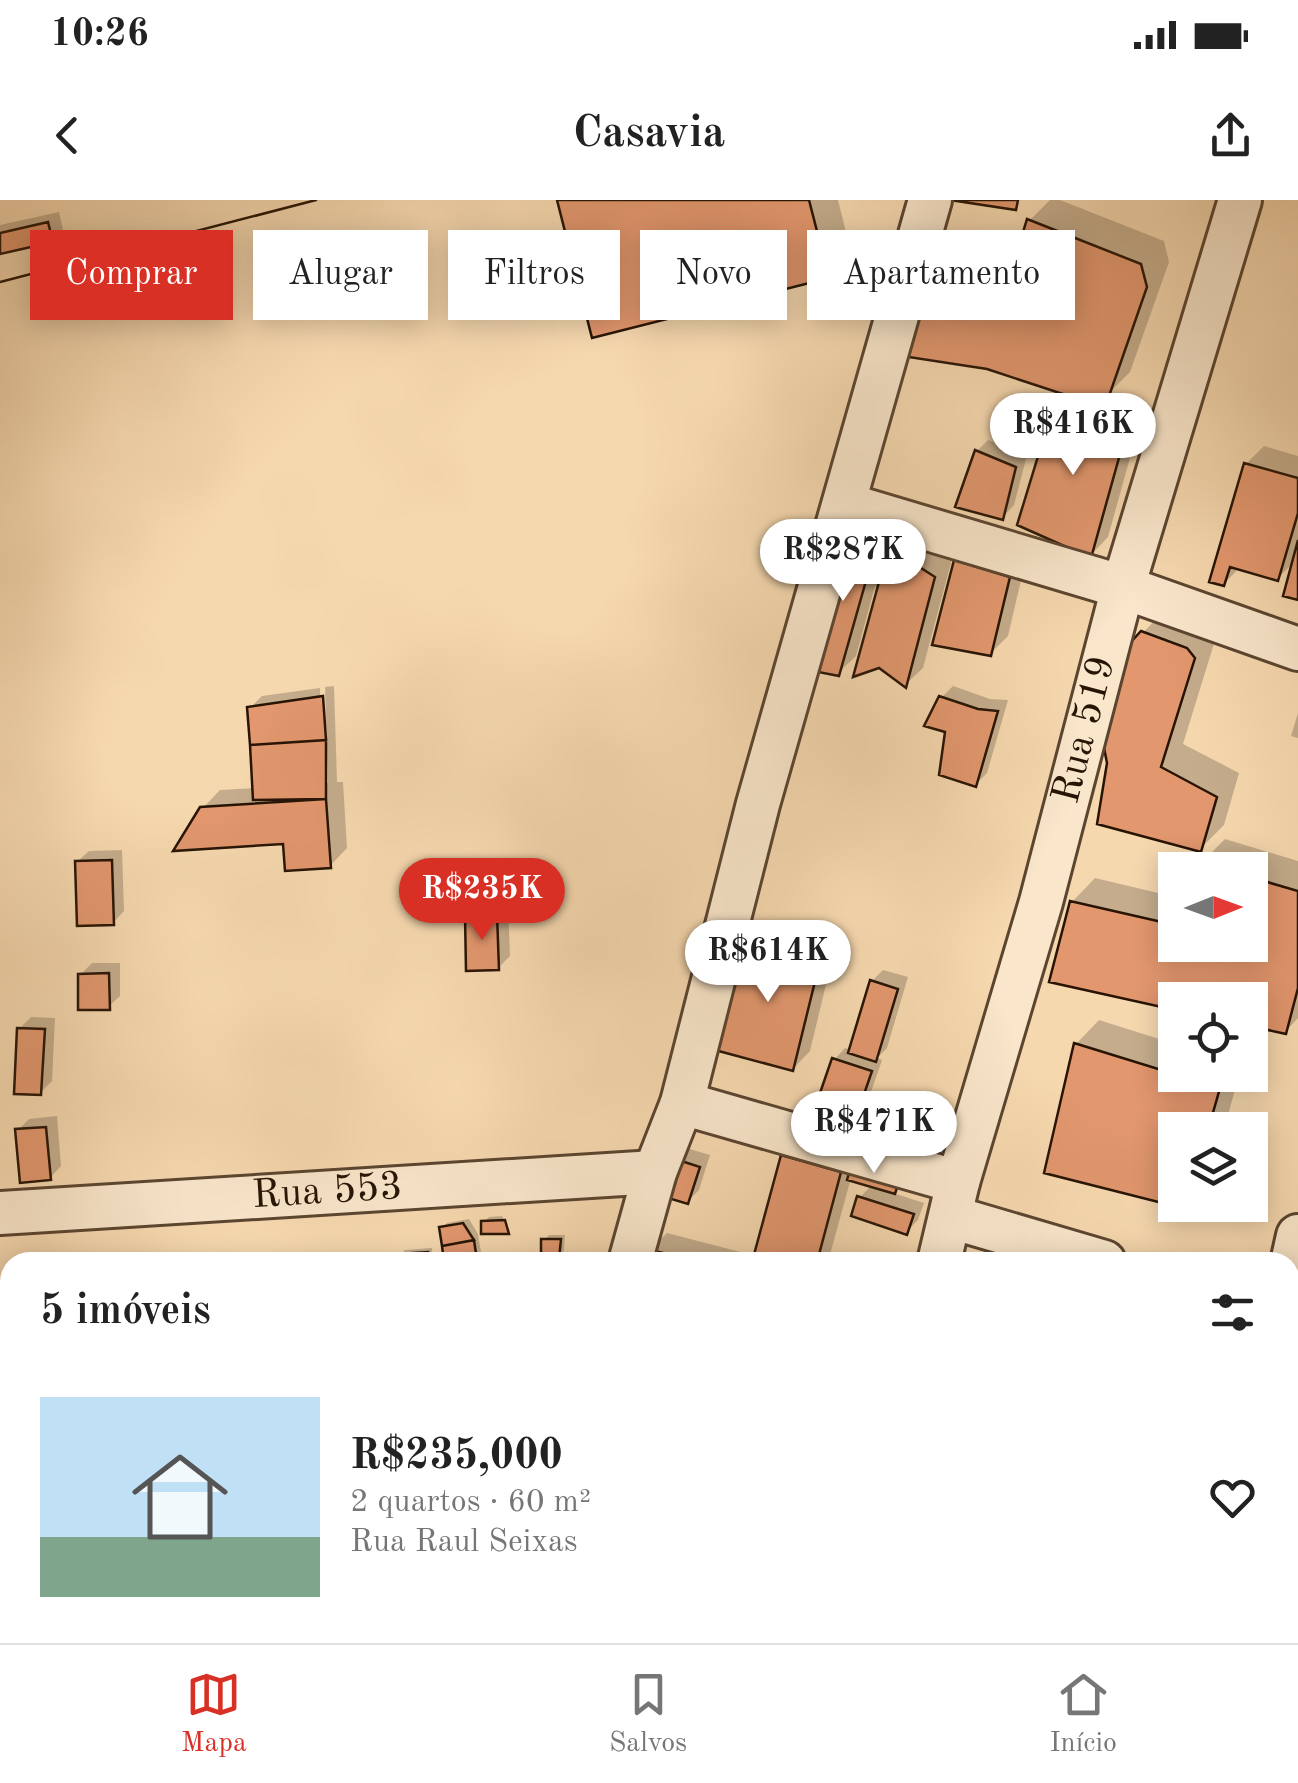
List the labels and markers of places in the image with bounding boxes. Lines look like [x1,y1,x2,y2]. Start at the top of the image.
pin: R$416K [992,393,1154,478]
pin: R$287K [762,519,924,604]
pin: R$235K [401,858,563,943]
pin: R$614K [687,920,849,1005]
pin: R$471K [793,1091,955,1176]

